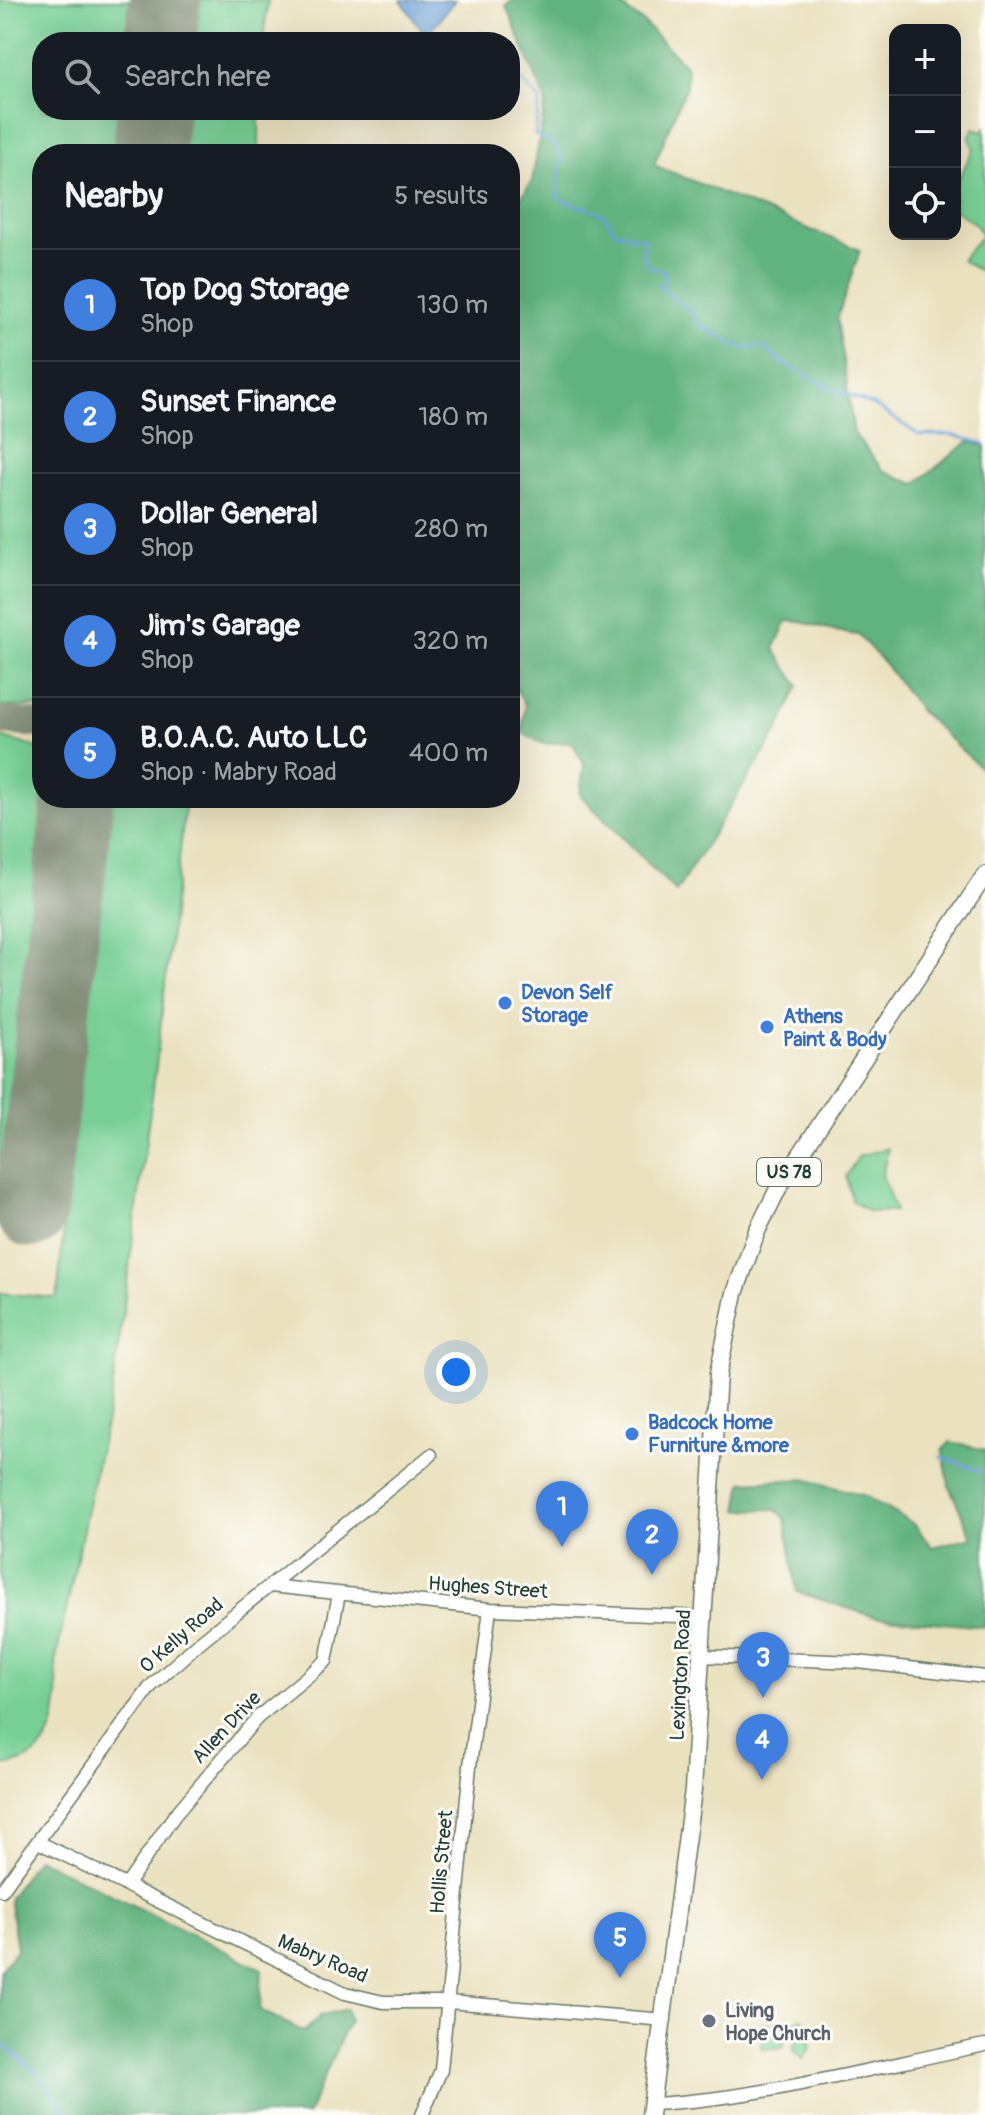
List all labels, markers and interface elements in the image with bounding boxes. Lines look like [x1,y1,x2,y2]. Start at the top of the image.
map controls [889,24,961,240]
button: + [889,24,961,96]
search box [32,32,520,120]
icon: search [60,54,104,98]
text: Search here [124,58,271,95]
button: − [889,96,961,168]
button: locate [889,168,961,240]
text: Nearby [64,175,163,218]
text: 5 results [394,180,488,212]
text: Top Dog Storage [140,271,349,308]
text: 1 [85,289,95,321]
text: 130 m [417,289,488,321]
text: Shop [140,308,194,340]
text: Sunset Finance [140,383,336,420]
text: 2 [83,401,97,433]
text: 180 m [418,401,488,433]
text: Shop [140,420,194,452]
text: Dollar General [140,495,318,532]
text: 3 [83,513,97,545]
text: 280 m [414,513,488,545]
text: Shop [140,532,194,564]
text: Jim's Garage [140,607,300,644]
text: 4 [82,625,98,657]
text: 320 m [412,625,488,657]
text: Shop [140,644,194,676]
text: B.O.A.C. Auto LLC [140,719,367,756]
text: 5 [83,737,97,769]
text: 400 m [409,737,488,769]
text: Shop · Mabry Road [140,756,337,788]
place label: Devon Self Storage [521,980,614,1028]
marker: Devon Self Storage [496,994,514,1012]
place label: Athens Paint & Body [783,1004,887,1052]
marker: Athens Paint & Body [758,1018,776,1036]
road number: US 78 [757,1158,821,1186]
your location [436,1352,476,1392]
place label: Badcock Home Furniture &more [648,1410,790,1458]
marker: Badcock Home Furniture &more [623,1425,641,1443]
pin: 1 [536,1481,588,1547]
pin: 2 [626,1509,678,1575]
street label: Hughes Street [427,1571,549,1604]
street label: O Kelly Road [134,1592,228,1679]
street label: Lexington Road [665,1609,696,1741]
pin: 3 [737,1632,789,1698]
street label: Allen Drive [186,1686,266,1769]
pin: 4 [736,1714,788,1780]
street label: Hollis Street [425,1808,459,1915]
pin: 5 [594,1912,646,1978]
street label: Mabry Road [274,1928,371,1989]
place label: Living Hope Church [725,1998,831,2046]
marker: Living Hope Church [700,2012,718,2030]

